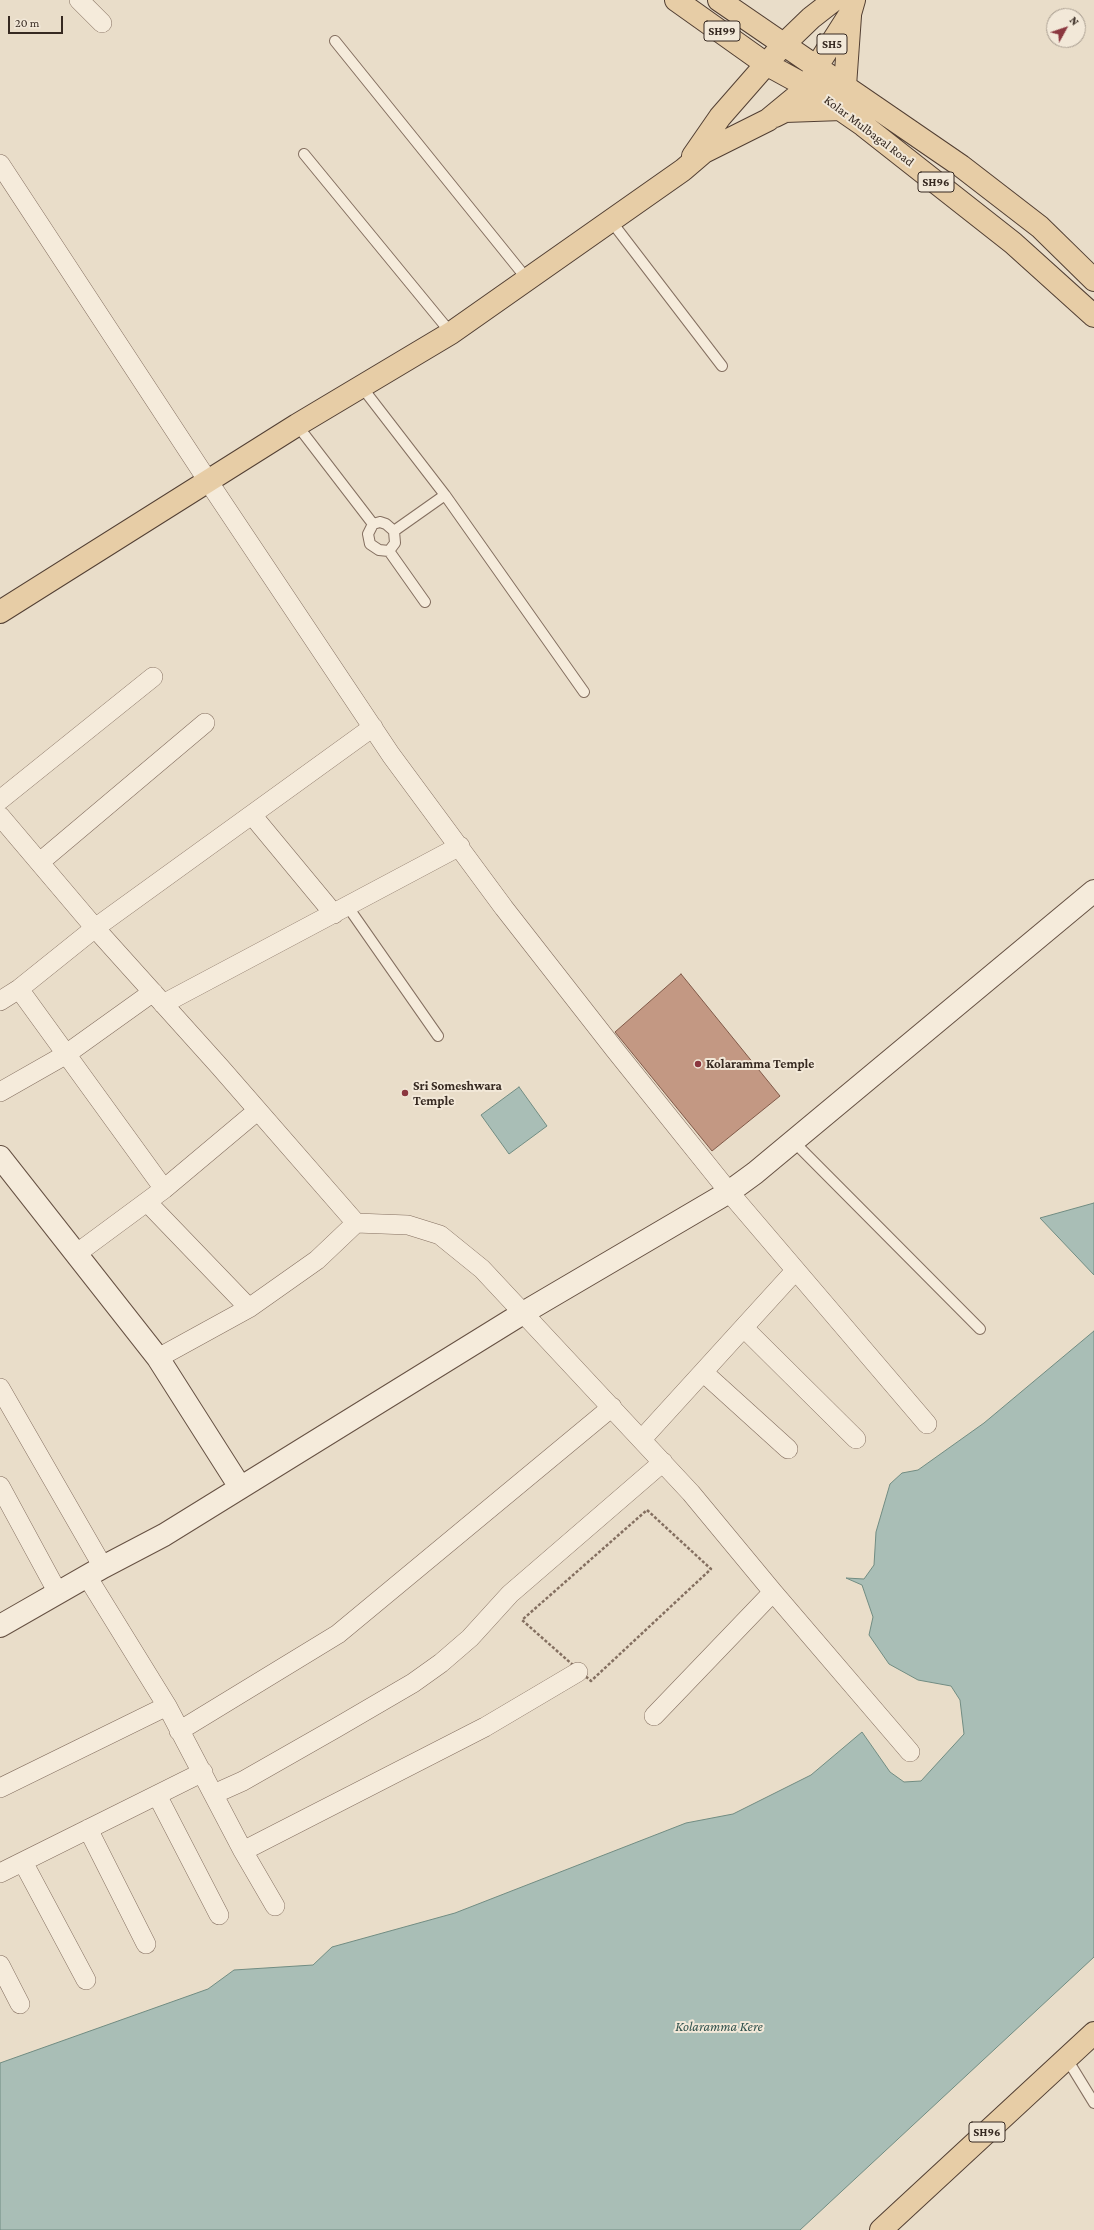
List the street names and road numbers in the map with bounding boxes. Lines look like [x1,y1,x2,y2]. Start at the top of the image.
road number: SH99 [704,21,740,41]
road number: SH5 [817,34,847,54]
street label: Kolar Mulbagal Road [821,92,917,170]
road number: SH96 [918,172,954,192]
road number: SH96 [969,2122,1005,2142]

